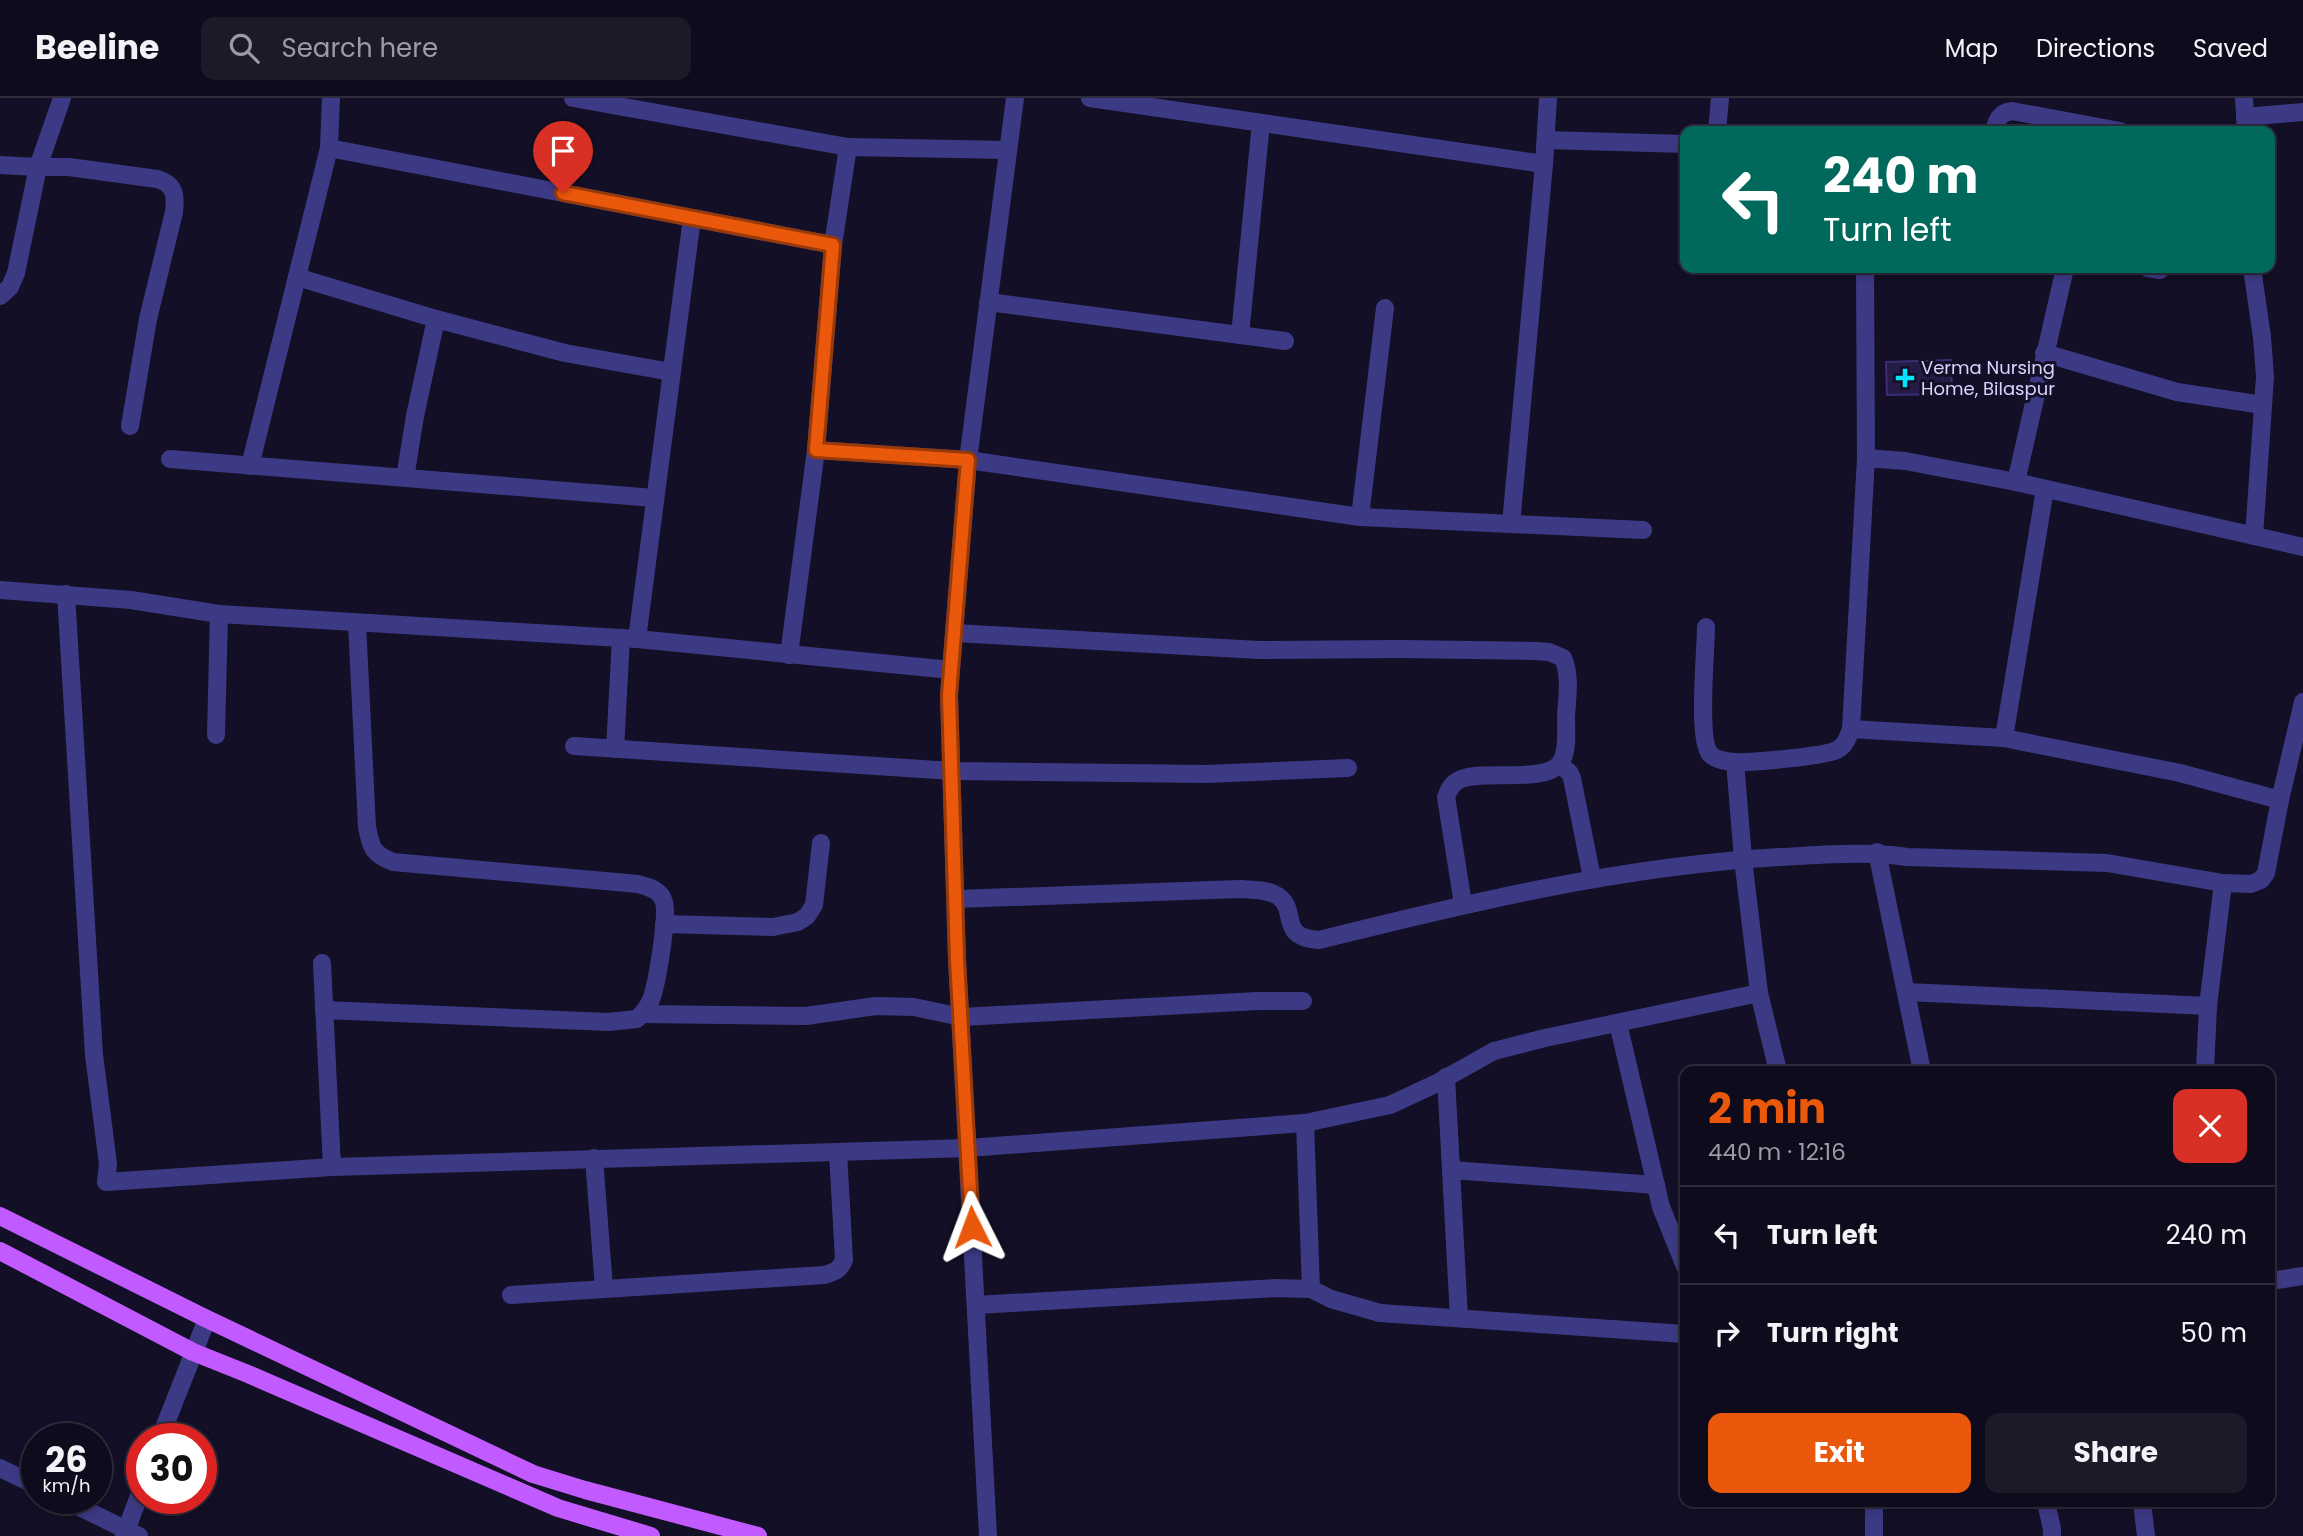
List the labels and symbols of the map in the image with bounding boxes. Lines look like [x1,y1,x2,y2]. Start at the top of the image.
pin [533,121,593,193]
place label: Verma Nursing Home, Bilaspur [1921,355,2055,401]
marker: Verma Nursing Home, Bilaspur [1895,368,1915,388]
position arrow [935,1190,1009,1264]
speed limit sign: 30 [126,1423,217,1514]

